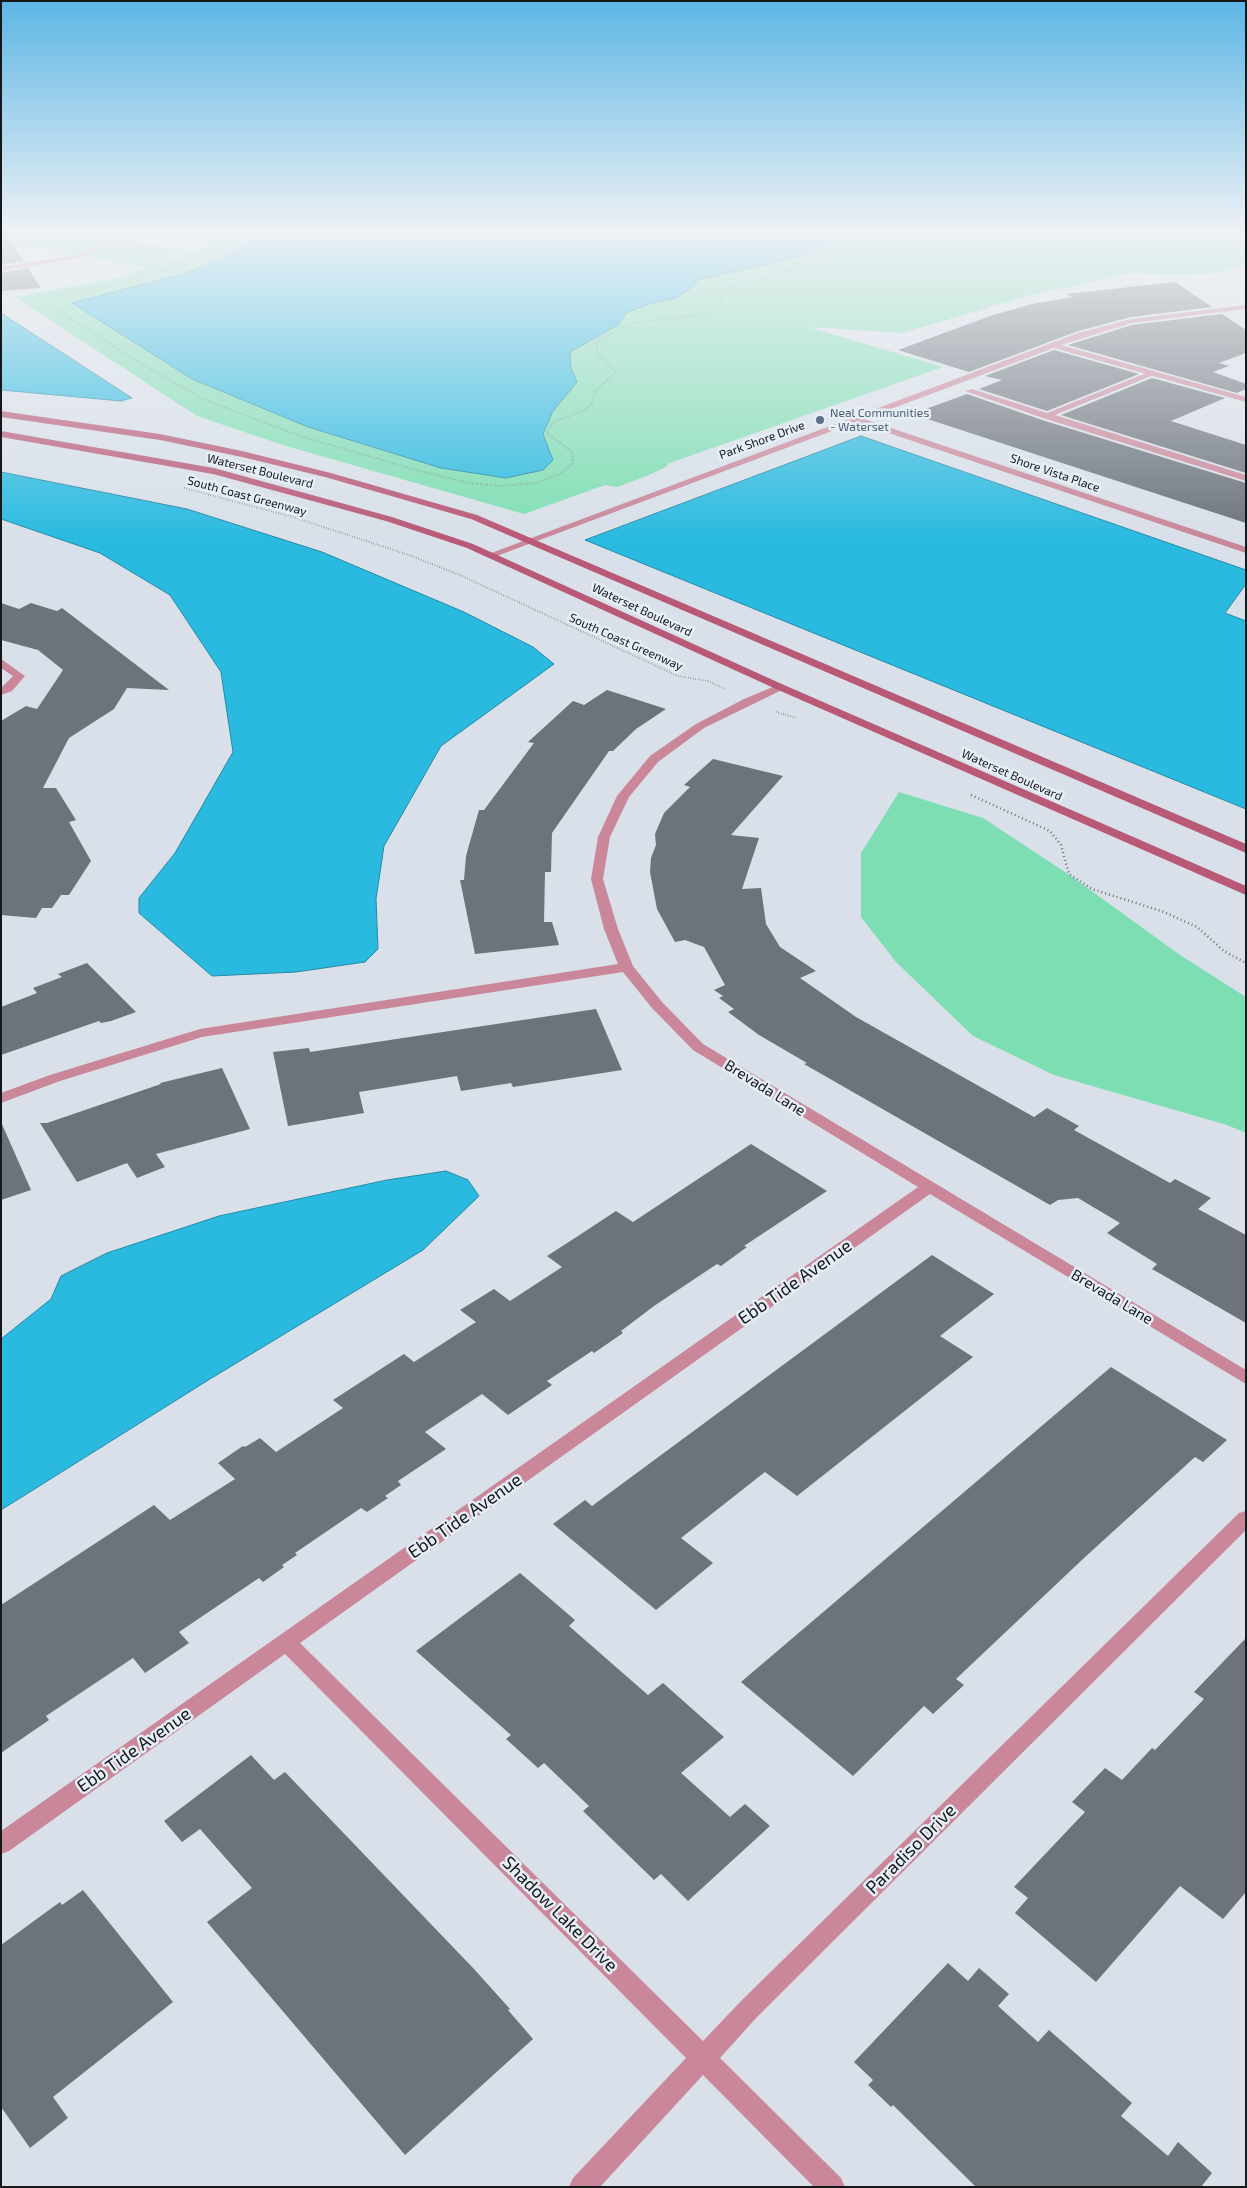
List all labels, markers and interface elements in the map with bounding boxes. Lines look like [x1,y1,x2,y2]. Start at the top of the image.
place label: Neal Communities - Waterset [830,406,929,434]
marker: Neal Communities - Waterset [814,414,826,426]
street label: Park Shore Drive [717,418,807,462]
street label: Waterset Boulevard [205,451,315,491]
street label: Shore Vista Place [1008,451,1102,495]
street label: South Coast Greenway [186,473,308,519]
street label: Waterset Boulevard [590,580,694,640]
street label: South Coast Greenway [567,610,685,674]
street label: Waterset Boulevard [959,746,1065,804]
street label: Brevada Lane [721,1056,809,1120]
street label: Ebb Tide Avenue [734,1235,856,1329]
street label: Brevada Lane [1068,1266,1156,1328]
street label: Ebb Tide Avenue [404,1469,526,1563]
street label: Ebb Tide Avenue [73,1703,195,1797]
street label: Paradiso Drive [861,1799,961,1899]
street label: Shadow Lake Drive [498,1852,622,1976]

